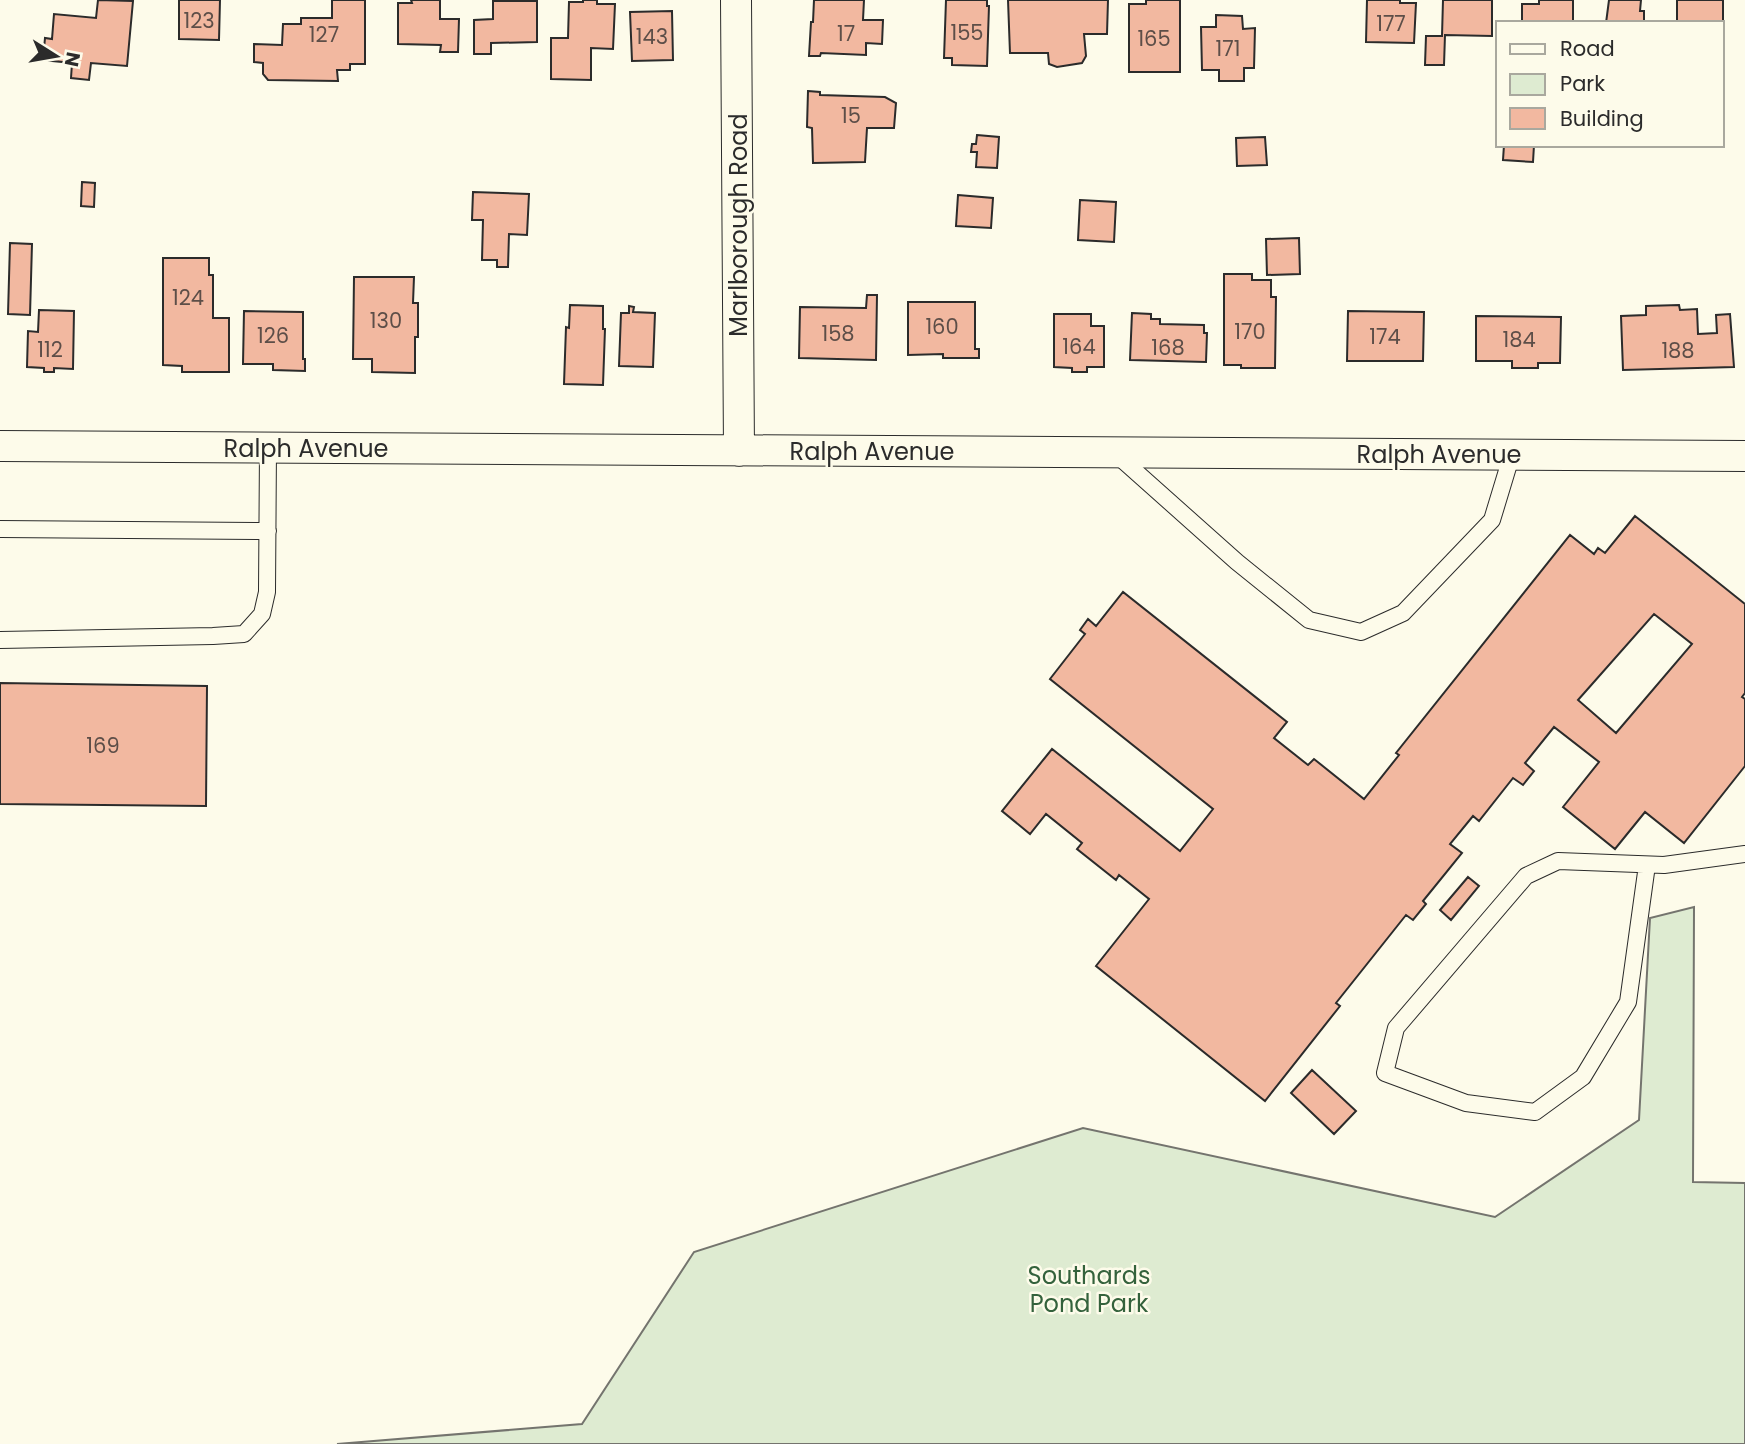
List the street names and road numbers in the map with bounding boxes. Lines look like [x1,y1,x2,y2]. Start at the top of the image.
street label: Marlborough Road [722,113,755,337]
street label: Ralph Avenue [224,432,388,465]
street label: Ralph Avenue [790,435,954,468]
street label: Ralph Avenue [1357,438,1521,471]

